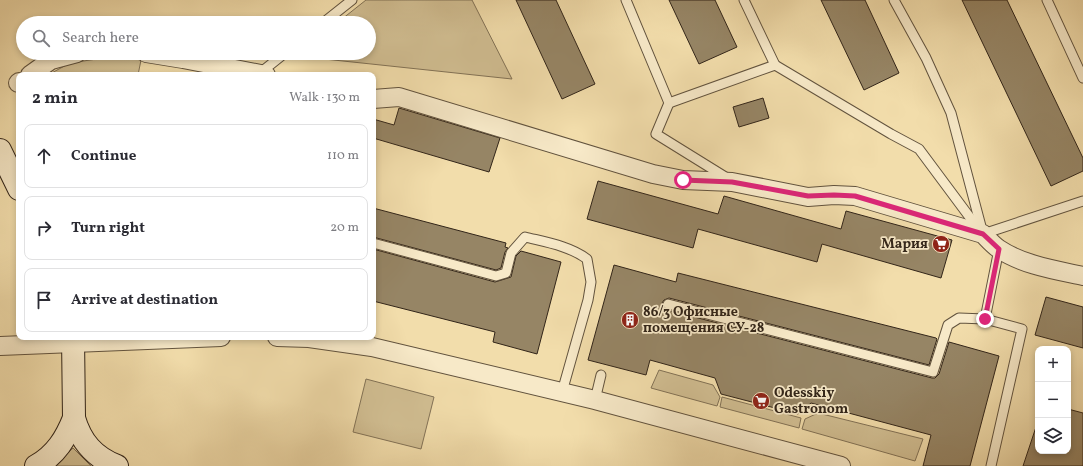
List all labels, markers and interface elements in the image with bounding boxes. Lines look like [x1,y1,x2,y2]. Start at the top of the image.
search box [16,16,376,60]
icon: search [30,27,52,49]
text: Search here [62,28,139,49]
text: 2 min [32,87,78,110]
text: Walk · 130 m [289,89,360,107]
icon: ahead [33,145,55,167]
text: Continue [71,146,136,167]
text: 110 m [327,147,359,165]
route start [674,171,692,189]
icon: right [33,217,55,239]
text: Turn right [71,218,145,239]
text: 20 m [330,219,359,237]
supermarket icon: Мария [931,234,951,254]
place label: Мария [881,235,928,254]
icon: arrive [33,289,55,311]
text: Arrive at destination [71,290,218,311]
place label: 86/3 Офисные помещения СУ-28 [643,303,764,338]
building icon: 86/3 Офисные помещения СУ-28 [620,310,640,330]
route end [976,310,994,328]
map controls [1035,346,1071,454]
button: + [1035,346,1071,382]
button: − [1035,382,1071,418]
place label: Odesskiy Gastronom [774,384,849,419]
supermarket icon: Odesskiy Gastronom [751,391,771,411]
button: layers [1035,418,1071,454]

